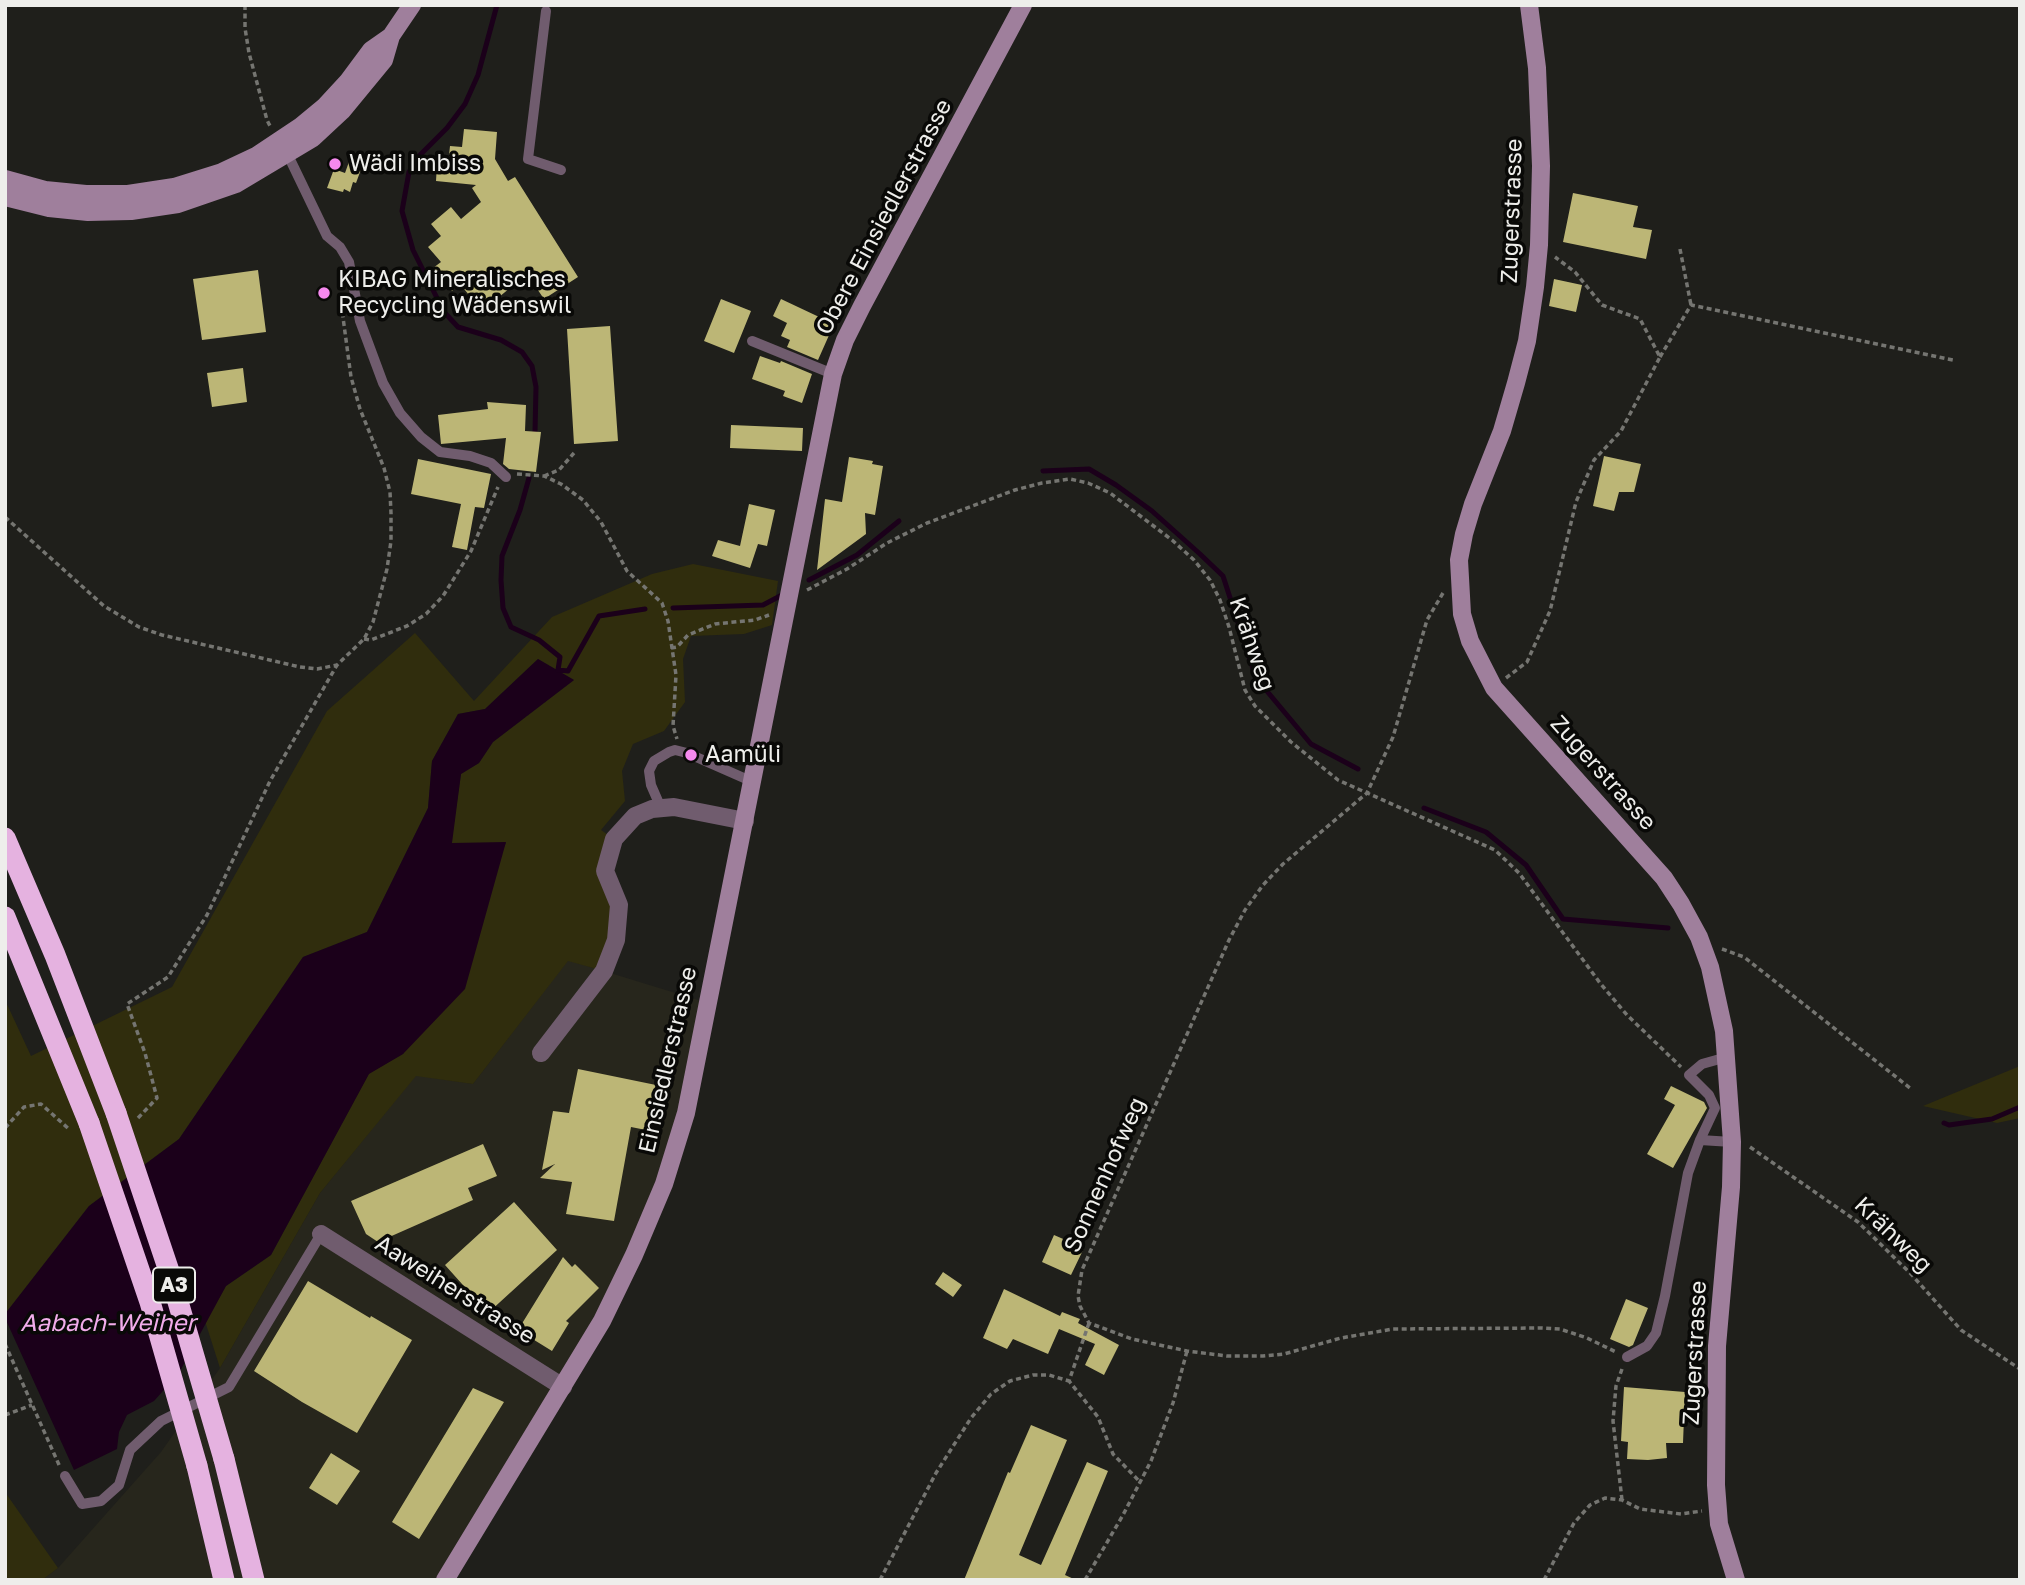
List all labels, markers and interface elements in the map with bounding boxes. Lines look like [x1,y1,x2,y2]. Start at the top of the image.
street label: Obere Einsiedlerstrasse [810,95,958,339]
street label: Zugerstrasse [1496,138,1528,284]
place label: Wädi Imbiss [349,150,481,178]
marker: Wädi Imbiss [327,156,343,172]
place label: KIBAG Mineralisches Recycling Wädenswil [338,266,571,320]
marker: KIBAG Mineralisches Recycling Wädenswil [316,285,332,301]
street label: Krähweg [1223,593,1281,695]
street label: Zugerstrasse [1544,710,1662,836]
place label: Aamüli [705,741,781,769]
marker: Aamüli [683,747,699,763]
street label: Einsiedlerstrasse [633,964,703,1156]
street label: Sonnenhofweg [1058,1093,1152,1257]
street label: Krähweg [1848,1191,1938,1279]
street label: Aaweiherstrasse [370,1230,540,1350]
road number: A3 [153,1268,195,1302]
street label: Zugerstrasse [1677,1280,1713,1426]
water label: Aabach-Weiher [20,1309,196,1337]

